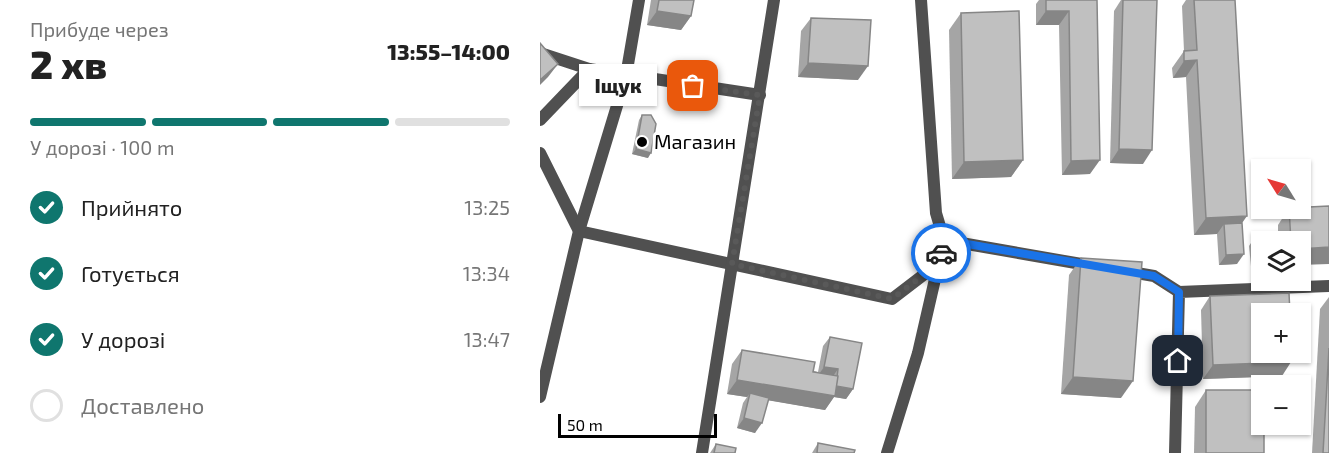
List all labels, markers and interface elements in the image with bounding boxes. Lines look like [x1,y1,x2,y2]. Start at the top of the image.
text: Прибуде через [30,17,169,41]
text: 13:55–14:00 [387,38,510,64]
text: 2 хв [30,40,107,87]
pin [667,60,718,111]
callout: Іщук [579,65,657,107]
icon: bag [676,69,709,102]
text: Іщук [594,73,642,97]
place label: Магазин [654,129,736,153]
text: У дорозі · 100 m [30,135,174,159]
marker: Магазин [635,135,649,149]
north arrow [1251,159,1311,219]
map controls [1251,159,1311,435]
icon: check [30,191,63,224]
text: Прийнято [81,194,182,220]
text: 13:25 [464,195,510,219]
courier [911,223,971,283]
button: layers [1251,231,1311,291]
icon: car [925,237,958,270]
icon: check [30,257,63,290]
text: Готується [81,260,180,286]
text: 13:34 [463,261,510,285]
button: + [1251,303,1311,363]
icon: check [30,323,63,356]
text: У дорозі [81,326,165,352]
text: 13:47 [464,327,510,351]
pin [1152,335,1203,386]
icon: home [1161,344,1194,377]
button: − [1251,375,1311,435]
text: Доставлено [81,392,204,418]
scale bar [558,411,717,438]
text: 50 m [567,415,603,434]

